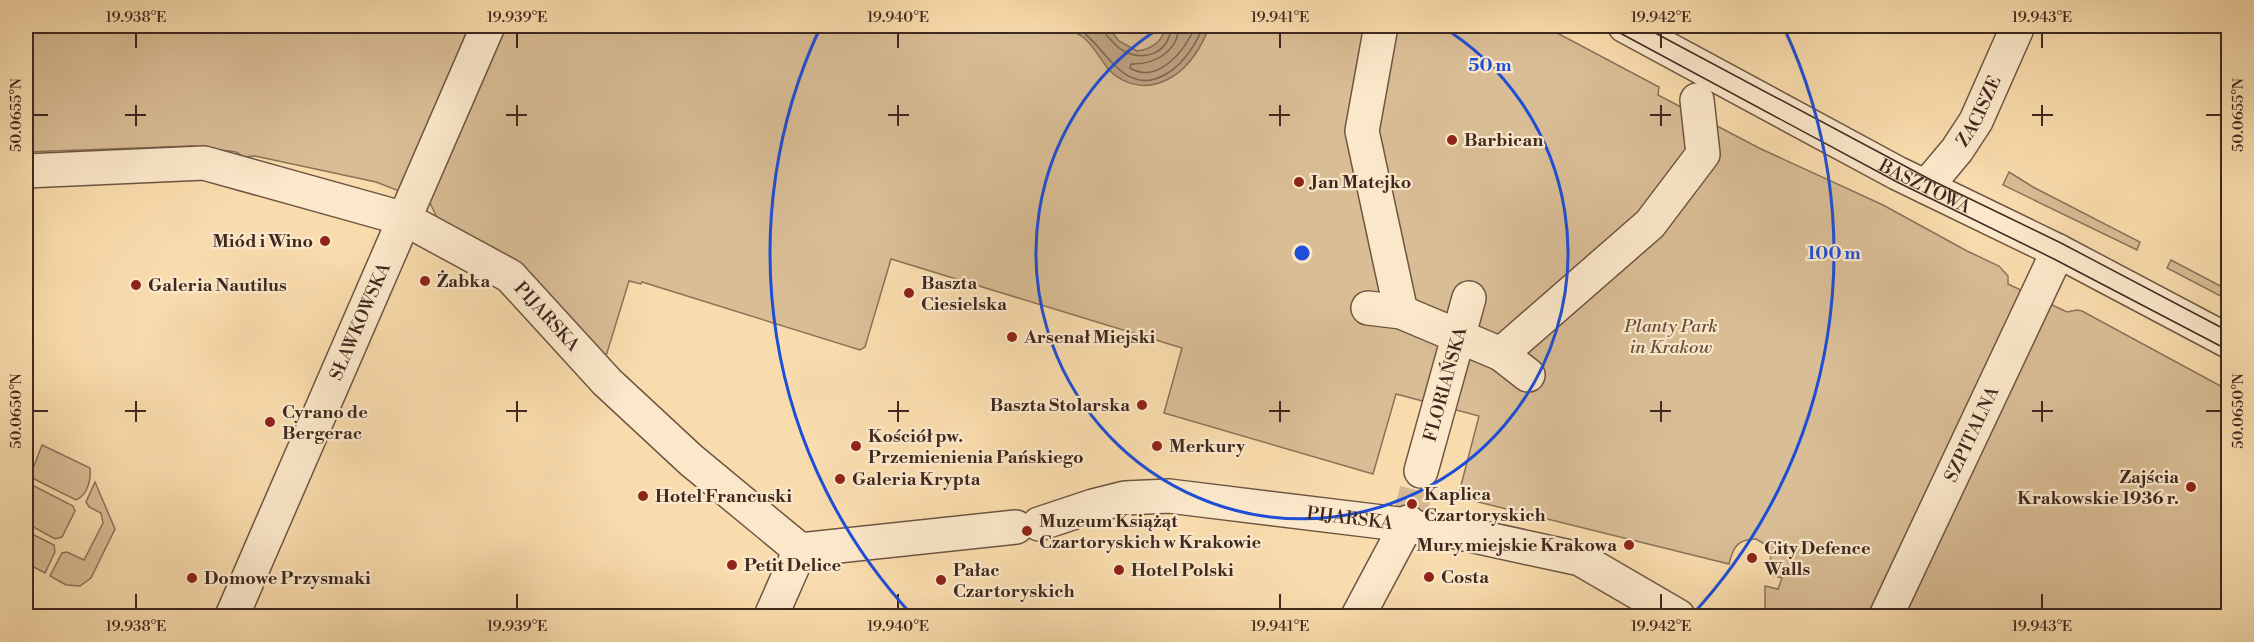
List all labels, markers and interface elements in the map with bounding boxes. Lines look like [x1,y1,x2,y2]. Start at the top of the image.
text: 19.938°E [106,8,166,27]
text: 19.939°E [487,8,547,27]
text: 19.940°E [867,8,929,27]
text: 19.941°E [1251,8,1309,27]
text: 19.942°E [1631,8,1691,27]
text: 19.943°E [2012,8,2072,27]
text: 50 m [1468,54,1512,77]
street label: ZACISZE [1951,72,2006,151]
text: 50.0655°N [7,78,26,152]
text: 50.0655°N [2229,78,2248,152]
place label: Barbican [1464,129,1543,152]
marker: Barbican [1445,133,1459,147]
street label: BASZTOWA [1874,153,1975,219]
place label: Jan Matejko [1308,171,1411,194]
marker: Jan Matejko [1292,175,1306,189]
place label: Miód i Wino [212,230,313,253]
marker: Miód i Wino [318,234,332,248]
text: 100 m [1807,242,1861,265]
centre of rings [1292,243,1312,263]
street label: SŁAWKOWSKA [324,259,396,384]
place label: Żabka [437,270,491,293]
place label: Baszta Ciesielska [921,272,1007,316]
place label: Galeria Nautilus [148,274,287,297]
marker: Żabka [418,274,432,288]
street label: PIJARSKA [509,277,585,357]
marker: Galeria Nautilus [129,278,143,292]
marker: Baszta Ciesielska [902,286,916,300]
park label: Planty Park in Krakow [1623,315,1718,359]
street label: FLORIAŃSKA [1418,324,1472,444]
place label: Arsenał Miejski [1023,326,1156,349]
marker: Arsenał Miejski [1005,330,1019,344]
text: 50.0650°N [7,373,26,449]
text: 50.0650°N [2229,373,2248,449]
street label: SZPITALNA [1939,382,2004,486]
place label: Baszta Stolarska [990,394,1130,417]
marker: Baszta Stolarska [1135,398,1149,412]
place label: Cyrano de Bergerac [282,401,368,445]
marker: Cyrano de Bergerac [263,415,277,429]
place label: Kościół pw. Przemienienia Pańskiego [868,425,1084,469]
place label: Merkury [1169,435,1246,458]
marker: Kościół pw. Przemienienia Pańskiego [849,439,863,453]
marker: Merkury [1150,439,1164,453]
place label: Zajścia Krakowskie 1936 r. [2017,466,2179,510]
place label: Galeria Krypta [852,468,981,491]
marker: Galeria Krypta [833,472,847,486]
marker: Zajścia Krakowskie 1936 r. [2184,480,2198,494]
place label: Kaplica Czartoryskich [1424,483,1546,527]
place label: Hotel Francuski [655,485,792,508]
marker: Hotel Francuski [636,489,650,503]
marker: Kaplica Czartoryskich [1405,497,1419,511]
street label: PIJARSKA [1305,501,1395,535]
place label: Muzeum Książąt Czartoryskich w Krakowie [1039,510,1261,554]
marker: Muzeum Książąt Czartoryskich w Krakowie [1020,524,1034,538]
place label: Mury miejskie Krakowa [1416,534,1617,557]
place label: City Defence Walls [1763,537,1871,581]
marker: Mury miejskie Krakowa [1622,538,1636,552]
marker: City Defence Walls [1745,551,1759,565]
place label: Petit Delice [744,554,842,577]
marker: Petit Delice [725,558,739,572]
place label: Pałac Czartoryskich [953,559,1075,603]
place label: Hotel Polski [1131,559,1234,582]
marker: Hotel Polski [1112,563,1126,577]
place label: Costa [1441,566,1489,589]
place label: Domowe Przysmaki [204,567,371,590]
marker: Costa [1422,570,1436,584]
marker: Domowe Przysmaki [185,571,199,585]
marker: Pałac Czartoryskich [934,573,948,587]
text: 19.938°E [106,617,166,636]
text: 19.939°E [487,617,547,636]
text: 19.940°E [867,617,929,636]
text: 19.941°E [1251,617,1309,636]
text: 19.942°E [1631,617,1691,636]
text: 19.943°E [2012,617,2072,636]

